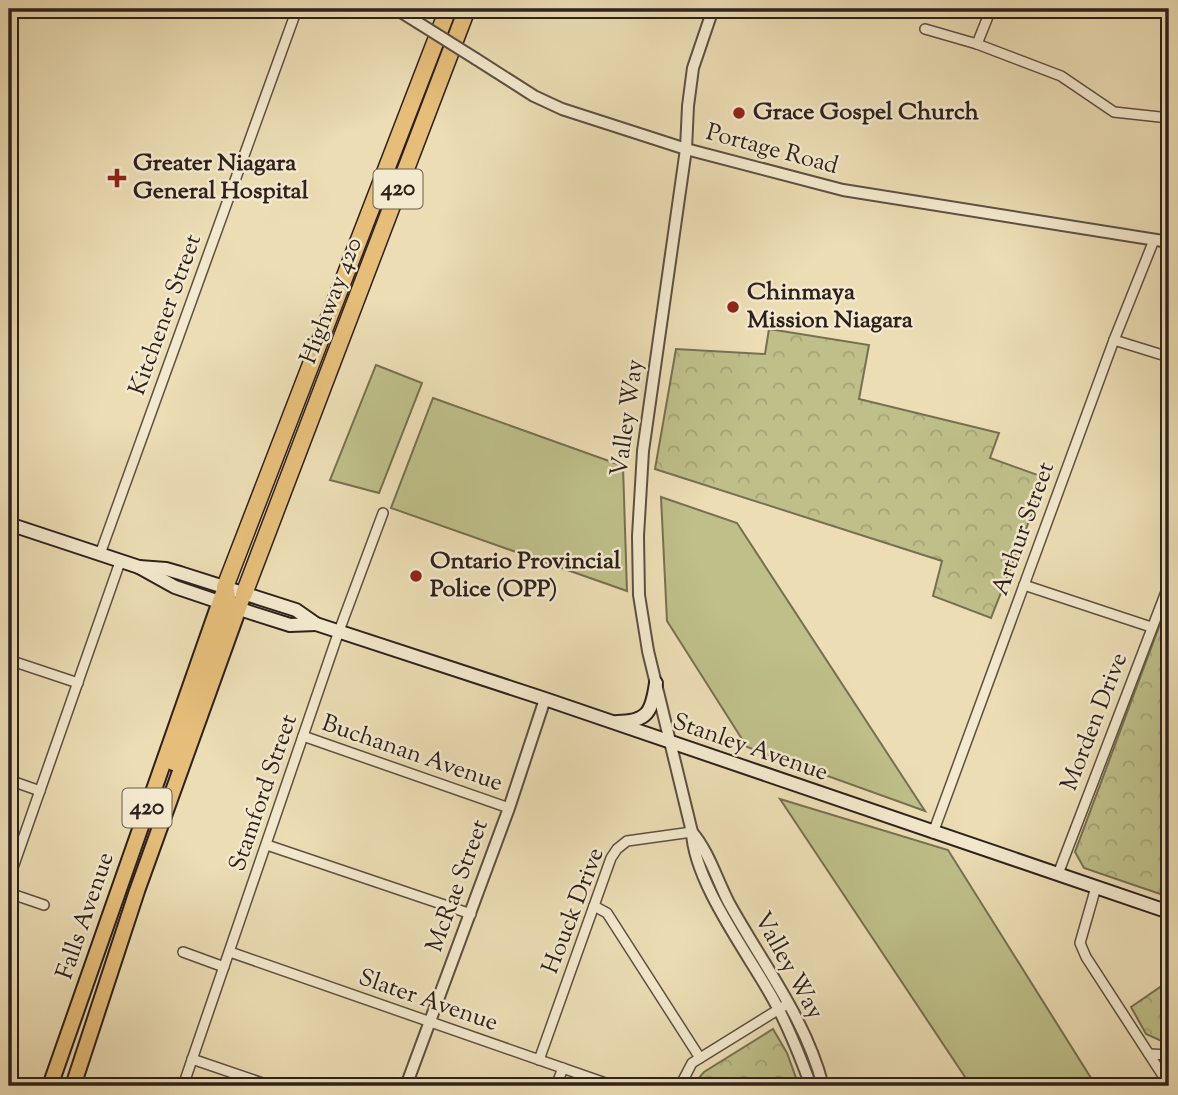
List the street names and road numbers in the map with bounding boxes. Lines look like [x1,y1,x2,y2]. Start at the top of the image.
street label: Portage Road [702,116,842,184]
road number: 420 [374,170,422,208]
street label: Kitchener Street [121,230,211,400]
street label: Highway 420 [292,233,372,369]
street label: Valley Way [603,357,653,479]
street label: Arthur Street [984,457,1064,601]
street label: Morden Drive [1053,648,1137,796]
street label: Stanley Avenue [668,706,832,790]
street label: Buchanan Avenue [317,707,507,801]
street label: Stamford Street [221,710,307,876]
road number: 420 [122,788,172,828]
street label: McRae Street [418,815,498,957]
street label: Houck Drive [534,843,614,979]
street label: Falls Avenue [48,848,124,984]
street label: Valley Way [745,906,831,1026]
street label: Slater Avenue [354,961,502,1041]

